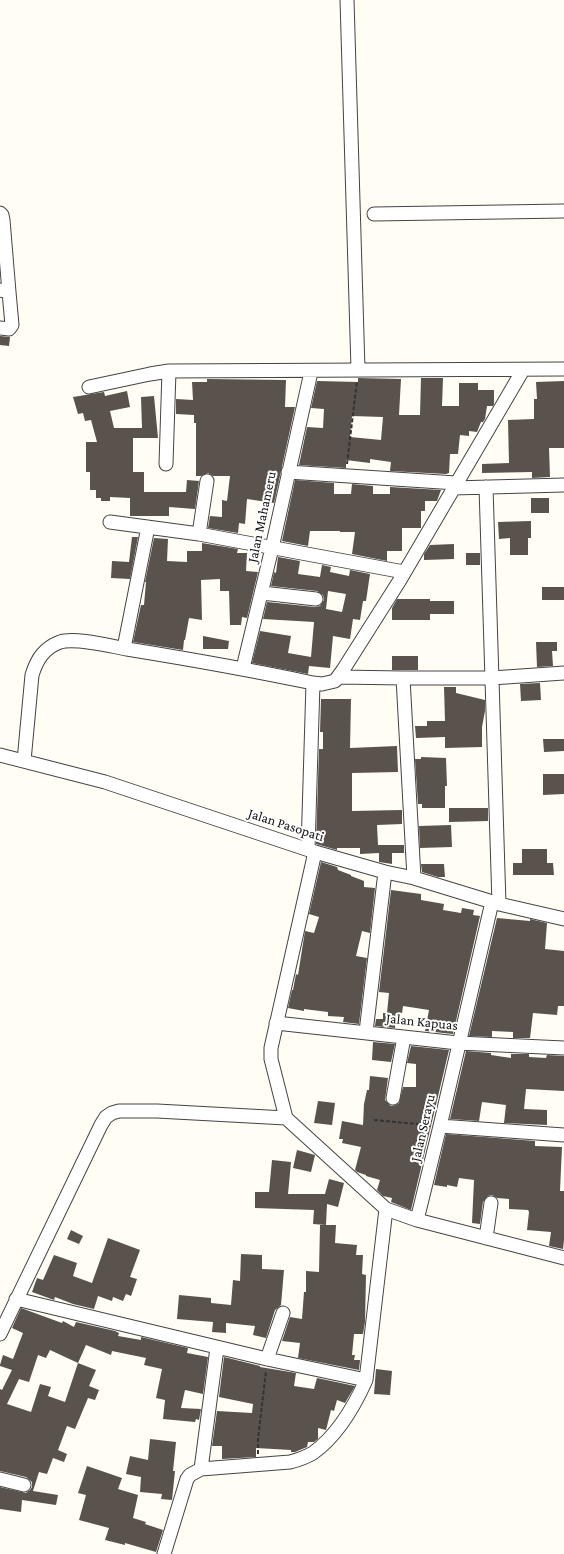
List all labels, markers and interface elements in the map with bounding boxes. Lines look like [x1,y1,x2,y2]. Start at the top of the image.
street label: Jalan Mahameru [244,470,280,564]
street label: Jalan Pasopati [246,805,326,845]
street label: Jalan Kapuas [385,1010,459,1034]
street label: Jalan Serayu [407,1093,439,1163]

